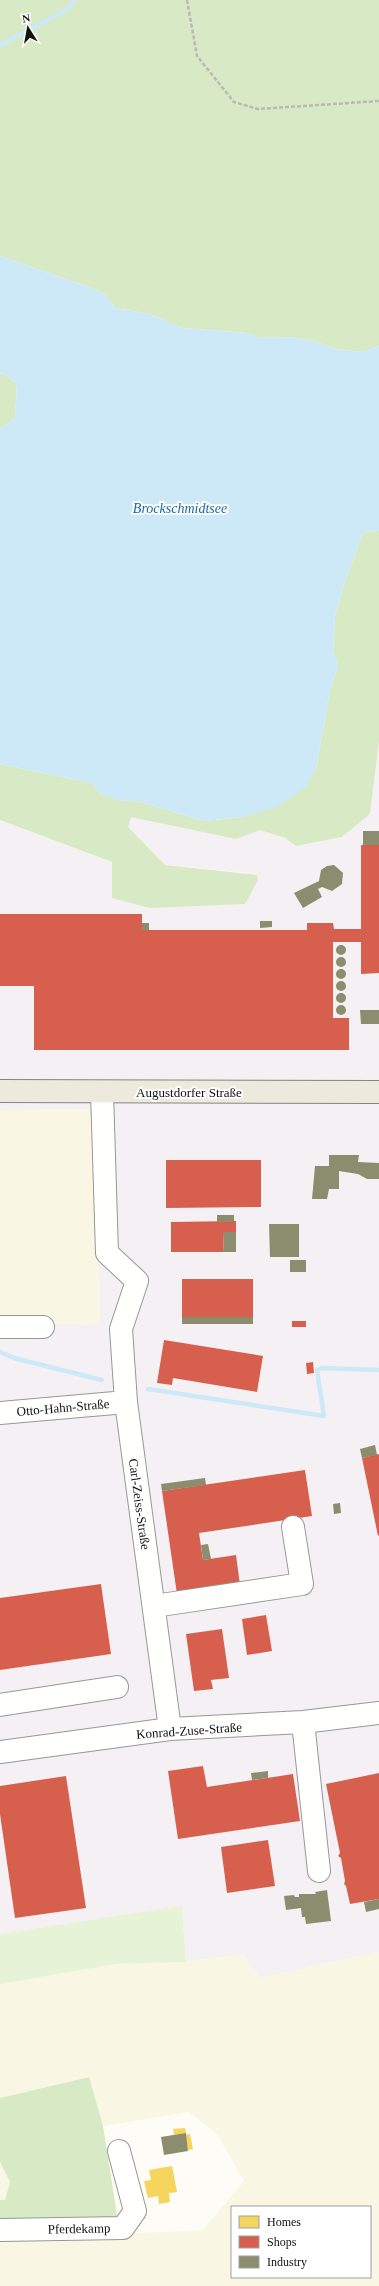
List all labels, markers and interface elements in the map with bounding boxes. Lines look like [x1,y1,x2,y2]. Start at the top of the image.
north arrow [8,8,48,48]
text: N [21,12,31,25]
water label: Brockschmidtsee [133,501,227,516]
street label: Augustdorfer Straße [136,1085,242,1100]
street label: Otto-Hahn-Straße [16,1396,110,1419]
street label: Carl-Zeiss-Straße [126,1458,153,1551]
street label: Konrad-Zuse-Straße [136,1719,243,1742]
legend [231,2206,371,2278]
text: Homes [267,2215,301,2229]
street label: Pferdekamp [47,2220,111,2237]
text: Shops [267,2235,297,2249]
text: Industry [267,2255,307,2269]

